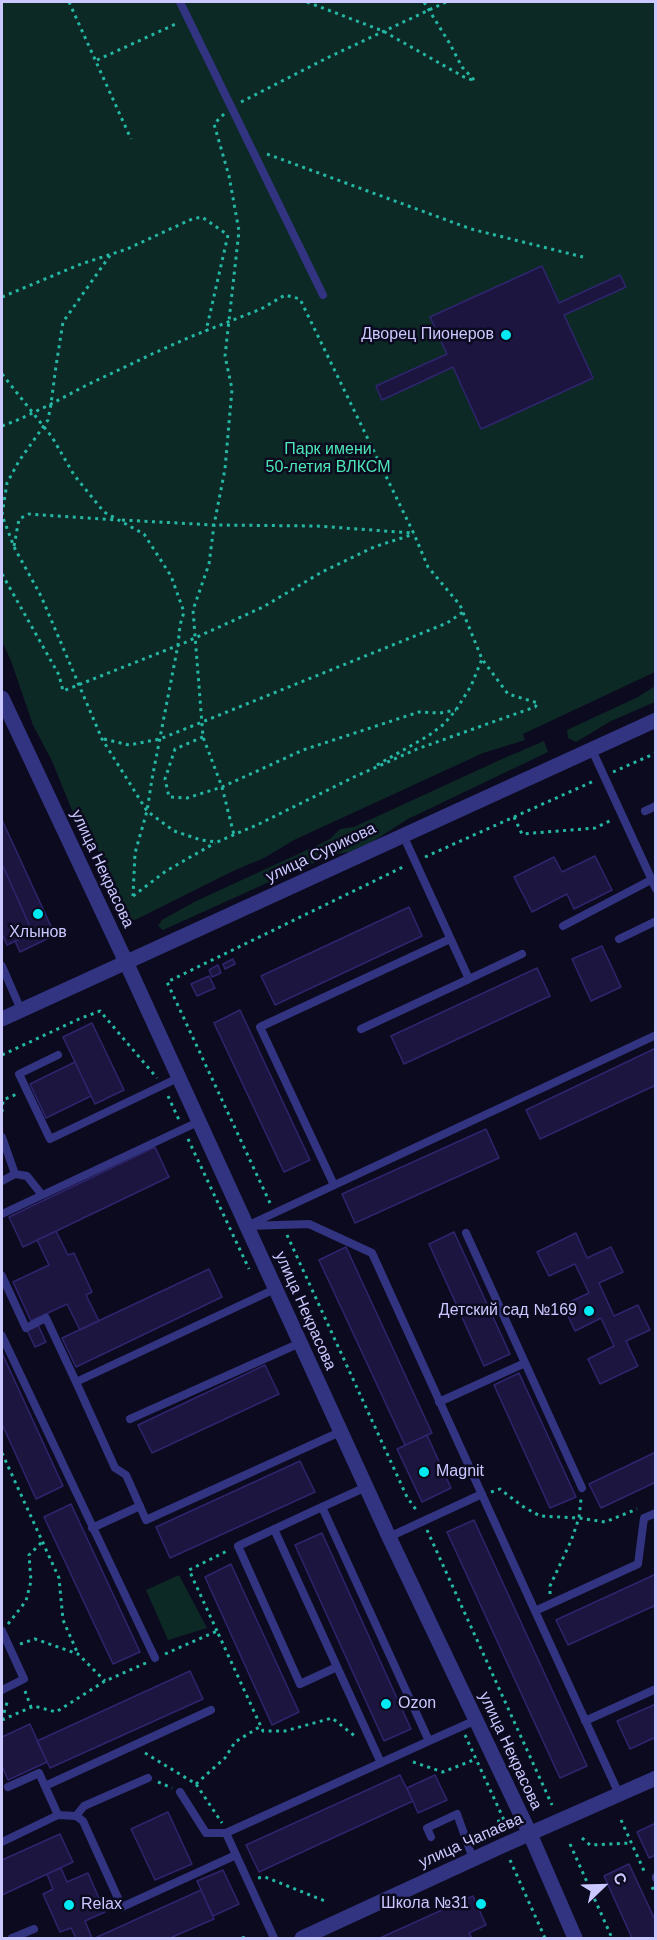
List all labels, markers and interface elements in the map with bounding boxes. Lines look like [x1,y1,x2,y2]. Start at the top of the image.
place label: Дворец Пионеров [361,325,494,345]
marker: Дворец Пионеров [499,328,513,342]
park label: Парк имени 50-летия ВЛКСМ [265,440,391,478]
street label: улица Некрасова [66,807,138,931]
street label: улица Сурикова [263,819,379,887]
marker: Хлынов [31,907,45,921]
place label: Хлынов [9,923,67,943]
street label: улица Некрасова [270,1249,340,1373]
place label: Детский сад №169 [439,1301,577,1321]
marker: Детский сад №169 [582,1304,596,1318]
place label: Magnit [436,1462,484,1482]
marker: Magnit [417,1465,431,1479]
street label: улица Некрасова [474,1689,546,1813]
place label: Ozon [398,1694,436,1714]
marker: Ozon [379,1697,393,1711]
street label: улица Чапаева [416,1810,526,1872]
north arrow [573,1856,633,1916]
text: С [610,1870,630,1887]
place label: Школа №31 [381,1894,469,1914]
place label: Relax [81,1895,122,1915]
marker: Школа №31 [474,1897,488,1911]
marker: Relax [62,1898,76,1912]

